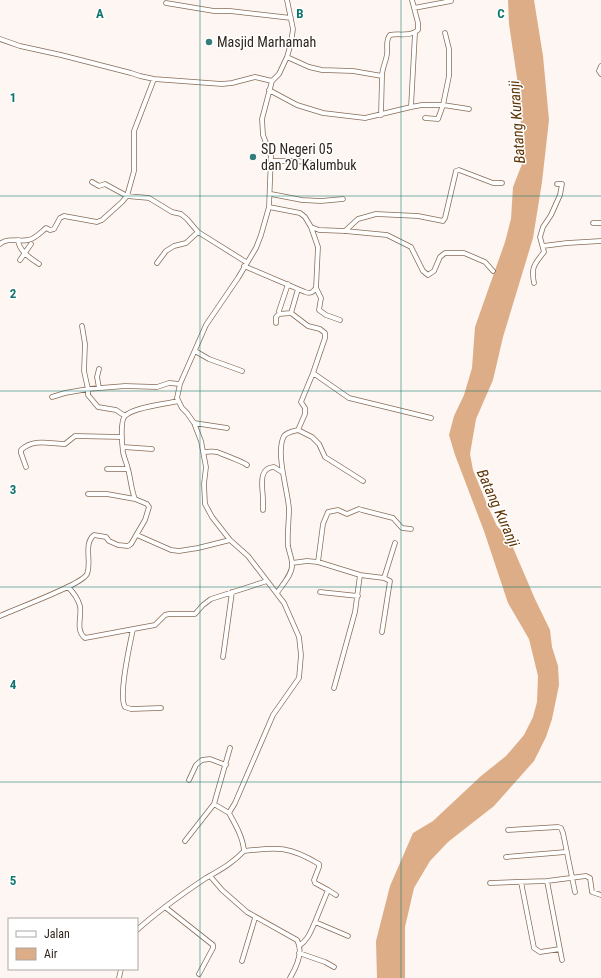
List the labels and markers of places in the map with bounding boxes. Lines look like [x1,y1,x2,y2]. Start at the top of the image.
place label: Masjid Marhamah [217,34,316,50]
marker: Masjid Marhamah [204,37,214,47]
place label: SD Negeri 05 dan 20 Kalumbuk [261,141,357,173]
marker: SD Negeri 05 dan 20 Kalumbuk [248,152,258,162]

